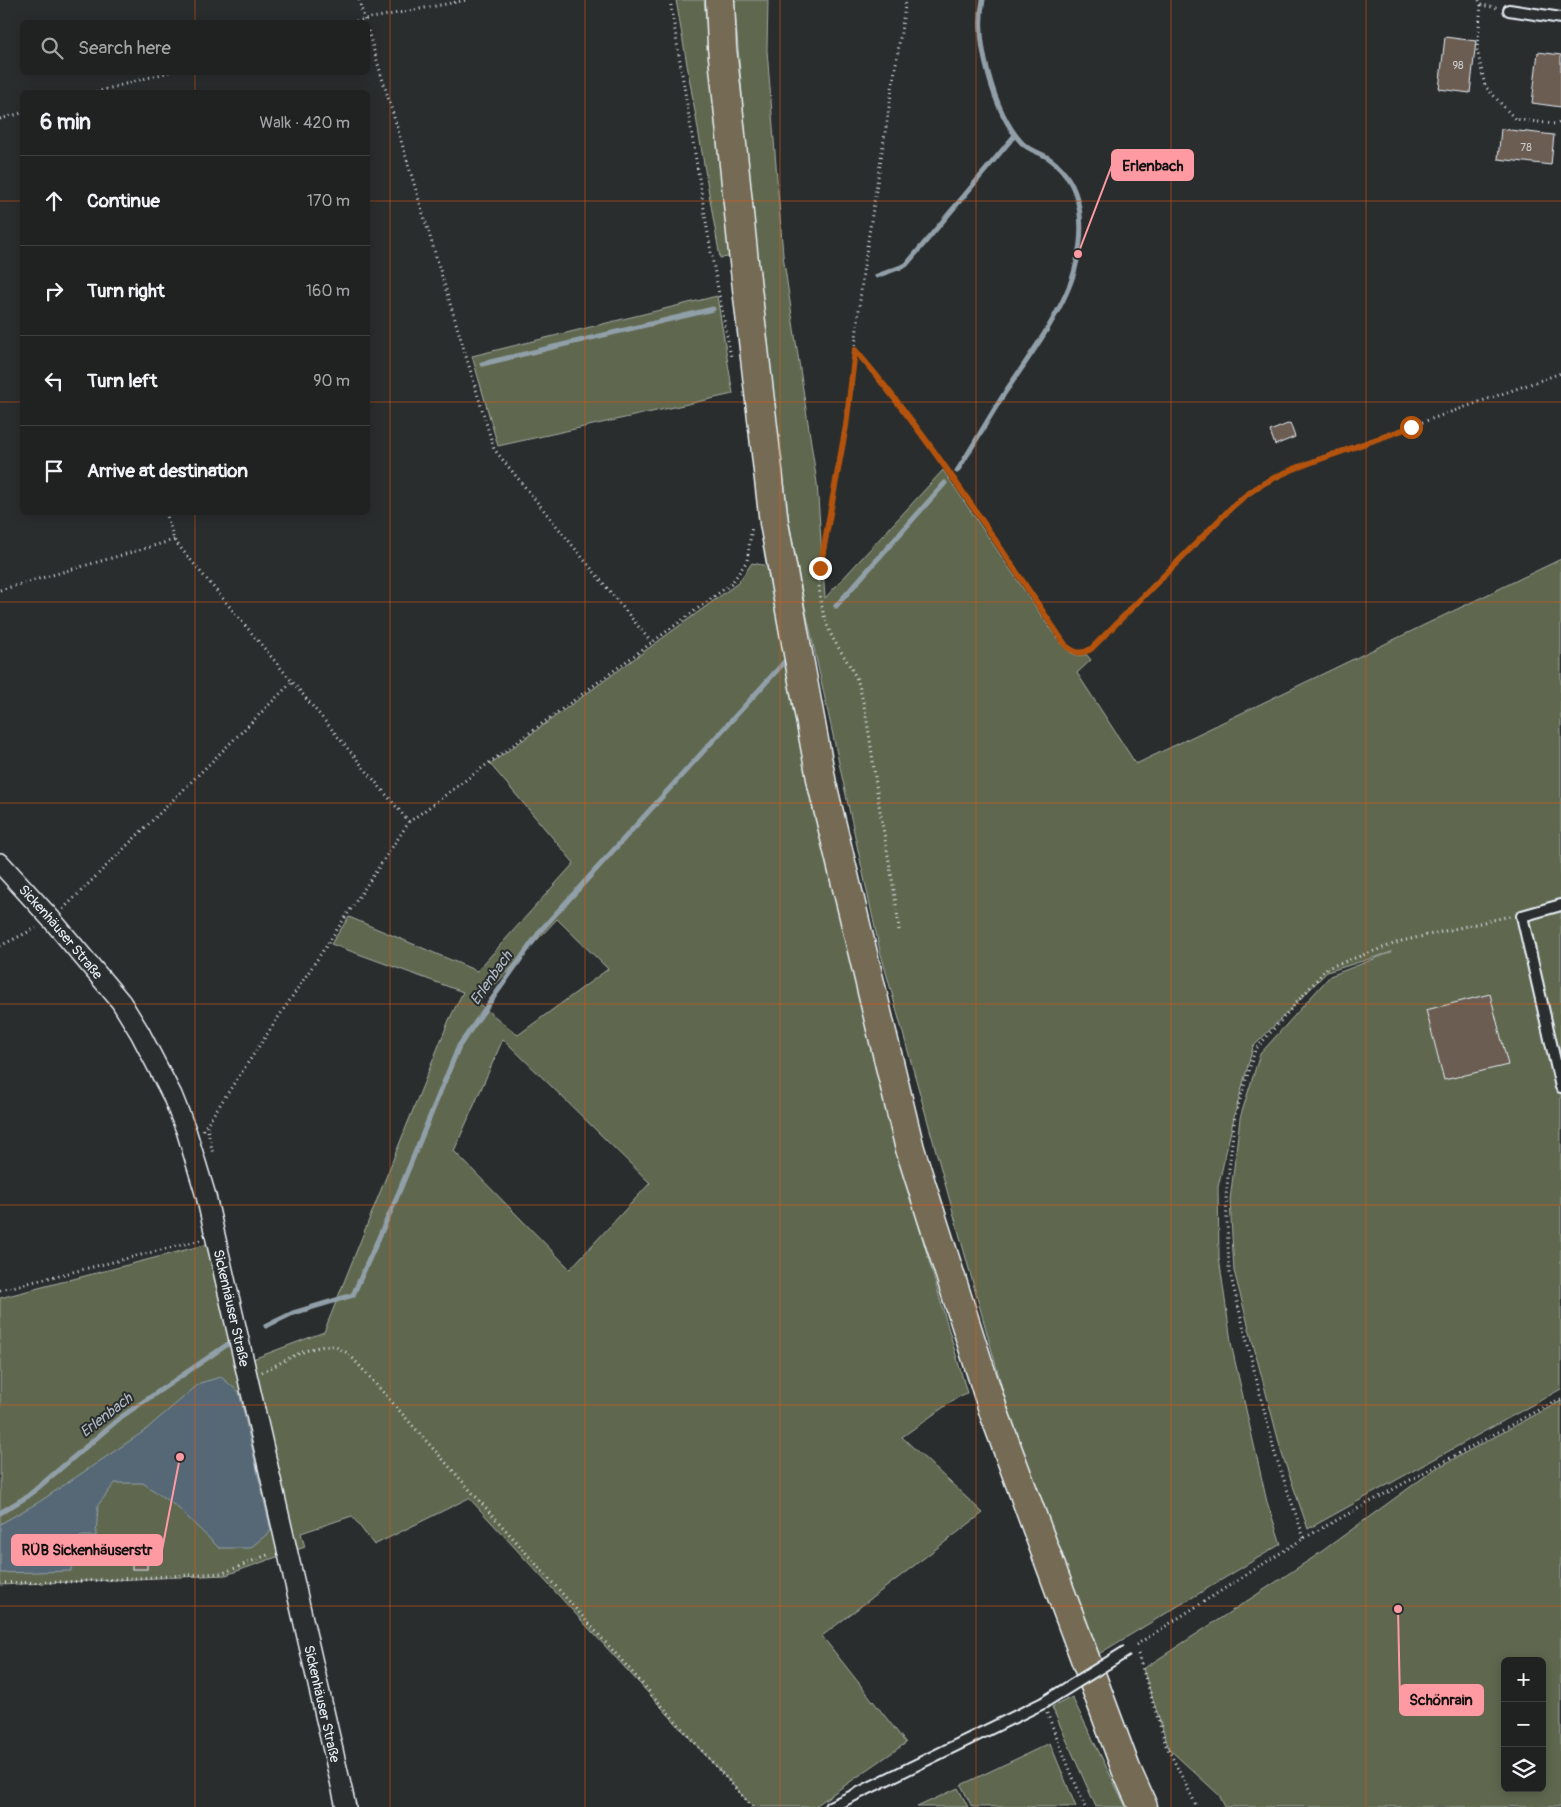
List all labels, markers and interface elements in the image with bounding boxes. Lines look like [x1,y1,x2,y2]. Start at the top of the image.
search box [20,20,370,75]
icon: search [38,34,66,62]
text: Search here [78,36,171,60]
house number: 98 [1452,59,1464,72]
text: 6 min [40,109,91,136]
text: Walk · 420 m [259,113,350,133]
house number: 78 [1520,141,1532,154]
callout: Erlenbach [1112,150,1193,180]
text: Erlenbach [1122,157,1184,176]
icon: ahead [40,187,68,215]
text: Continue [87,189,160,213]
text: 170 m [307,191,350,211]
icon: right [40,277,68,305]
text: Turn right [87,279,165,303]
text: 160 m [306,281,350,301]
icon: left [40,367,68,395]
text: Turn left [87,369,157,393]
text: 90 m [313,371,350,391]
route start [1400,416,1423,439]
icon: arrive [40,457,68,485]
text: Arrive at destination [87,459,248,483]
route end [809,557,832,580]
street label: Sickenhäuser Straße [15,881,106,983]
water label: Erlenbach [466,947,517,1009]
street label: Sickenhäuser Straße [210,1248,253,1368]
water label: Erlenbach [76,1388,137,1442]
callout: RÜB Sickenhäuserstr [12,1535,162,1565]
text: RÜB Sickenhäuserstr [22,1541,153,1560]
street label: Sickenhäuser Straße [300,1644,344,1764]
map controls [1501,1657,1546,1792]
button: + [1501,1657,1546,1702]
callout: Schönrain [1400,1685,1483,1715]
text: Schönrain [1409,1691,1473,1710]
button: − [1501,1702,1546,1747]
button: layers [1501,1747,1546,1792]

